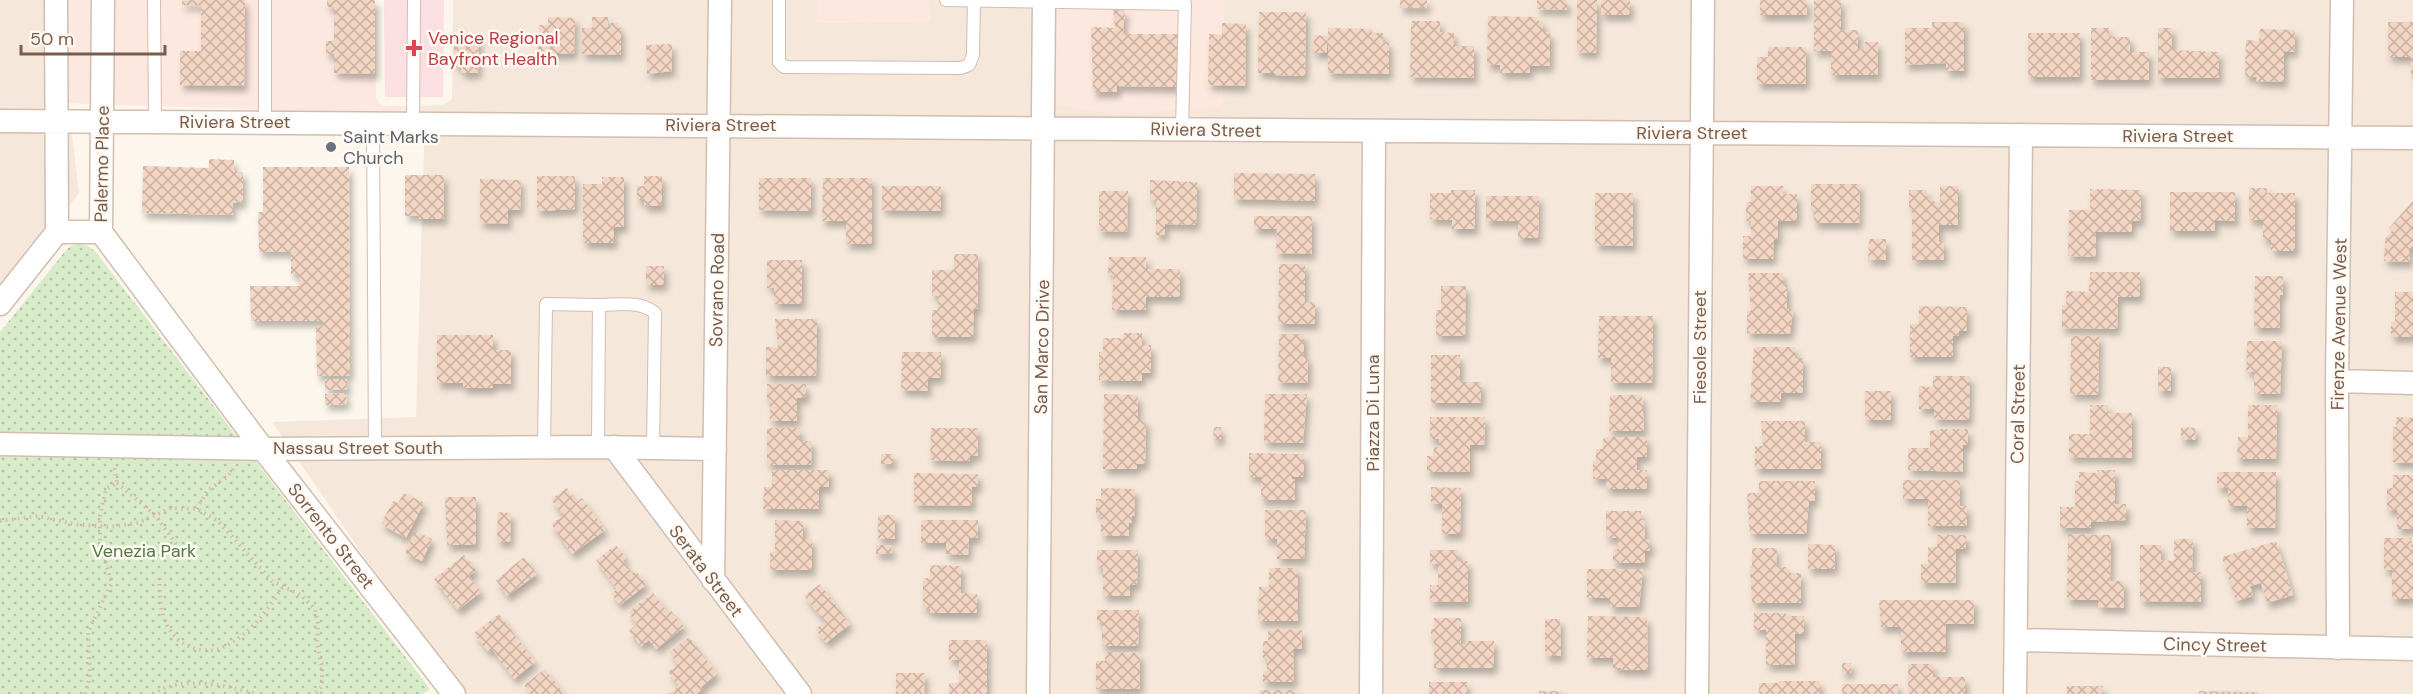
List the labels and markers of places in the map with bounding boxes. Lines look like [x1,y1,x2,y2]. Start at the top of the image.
place label: Venice Regional Bayfront Health [428,26,559,71]
marker: Venice Regional Bayfront Health [405,39,423,57]
place label: Saint Marks Church [343,125,439,170]
marker: Saint Marks Church [324,140,338,154]

